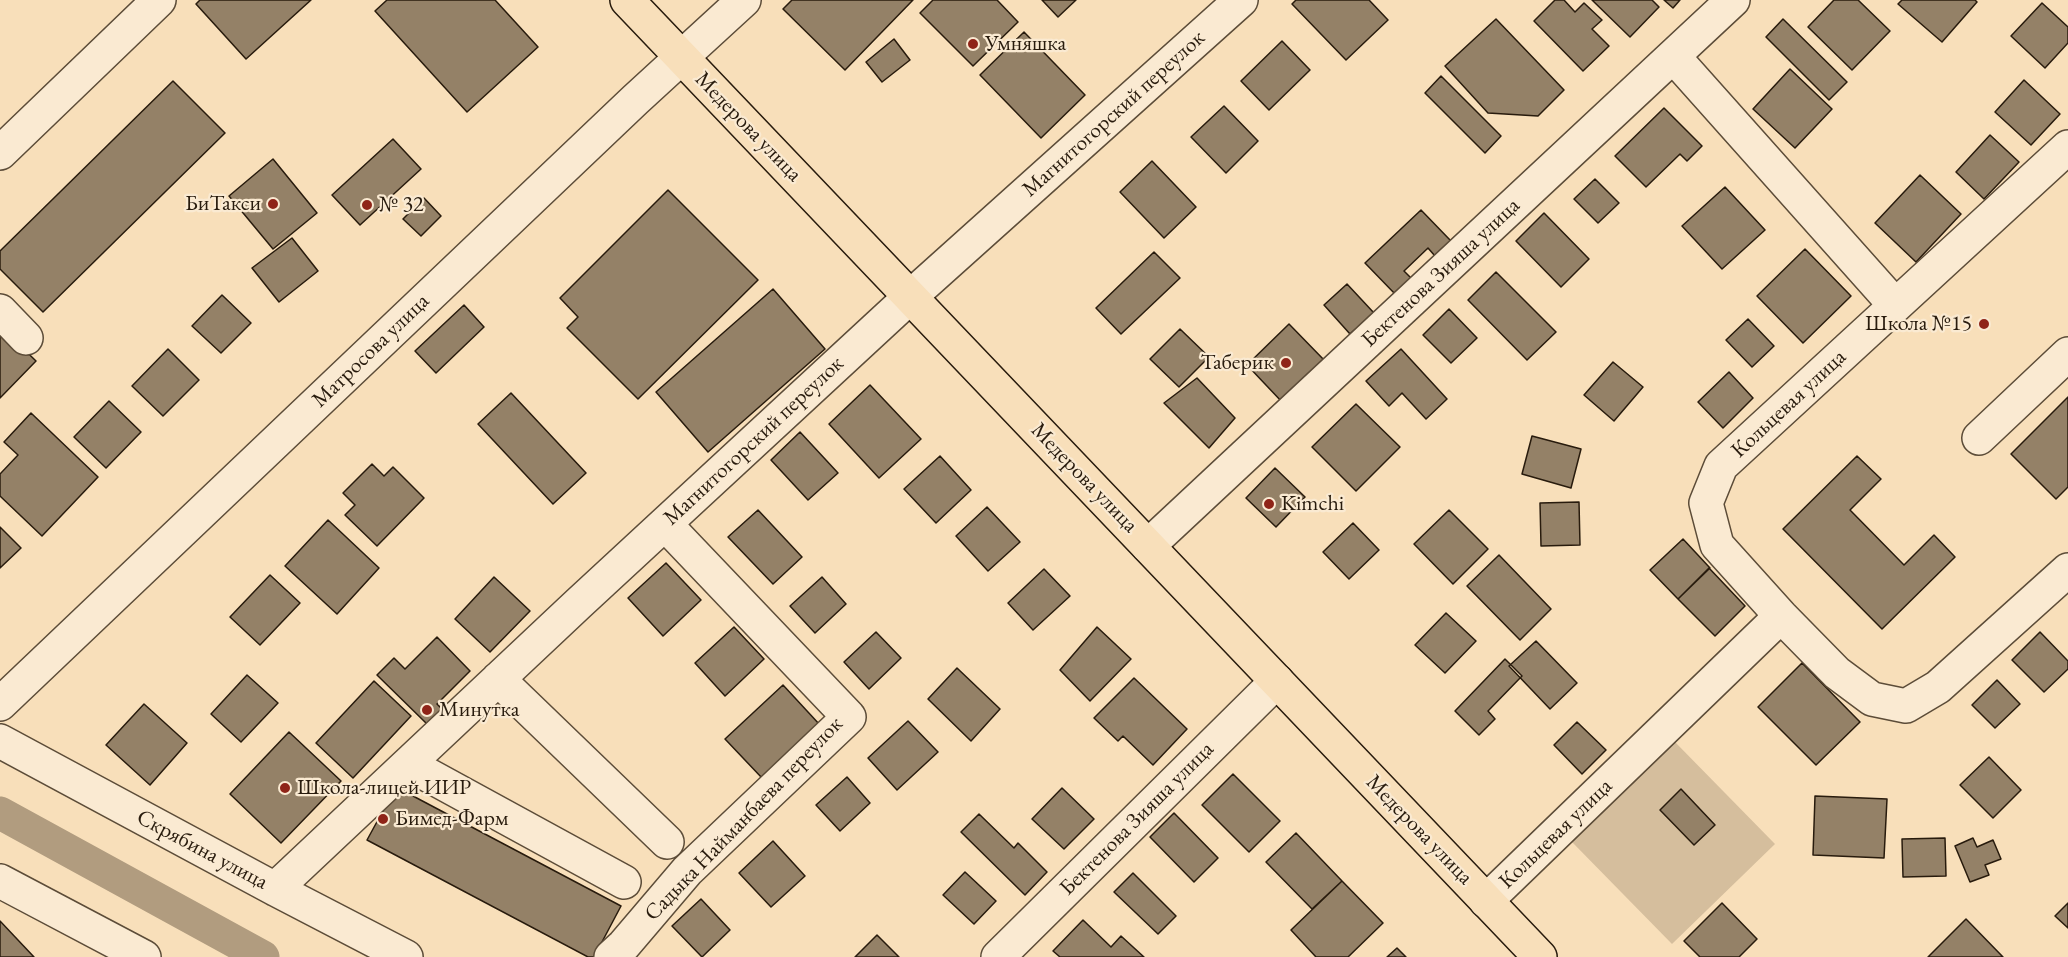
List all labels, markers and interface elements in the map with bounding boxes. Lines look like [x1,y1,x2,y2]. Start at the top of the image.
street label: Магнитогорский переулок [1017,25,1211,203]
place label: Умняшка [985,31,1066,57]
marker: Умняшка [966,37,980,51]
street label: Медерова улица [689,66,807,188]
place label: БиТакси [185,191,261,217]
place label: № 32 [379,192,424,218]
street label: Бектенова Зияша улица [1356,193,1526,353]
marker: БиТакси [266,197,280,211]
marker: № 32 [360,198,374,212]
street label: Матросова улица [307,288,435,414]
place label: Школа №15 [1865,311,1972,337]
marker: Школа №15 [1977,317,1991,331]
street label: Кольцевая улица [1726,344,1852,464]
place label: Таберик [1201,350,1274,376]
street label: Магнитогорский переулок [659,351,849,531]
marker: Таберик [1279,356,1293,370]
street label: Медерова улица [1025,417,1143,539]
place label: Kimchi [1281,491,1344,517]
marker: Kimchi [1262,497,1276,511]
place label: Минутка [439,697,520,723]
marker: Минутка [420,703,434,717]
street label: Садыка Найманбаева переулок [639,711,849,927]
street label: Бектенова Зияша улица [1055,737,1219,901]
street label: Медерова улица [1360,769,1478,891]
street label: Кольцевая улица [1494,773,1618,895]
place label: Школа-лицей ИИР [297,775,471,801]
marker: Школа-лицей ИИР [278,781,292,795]
street label: Скрябина улица [132,804,272,896]
place label: Бимед-Фарм [395,806,508,832]
marker: Бимед-Фарм [376,812,390,826]

